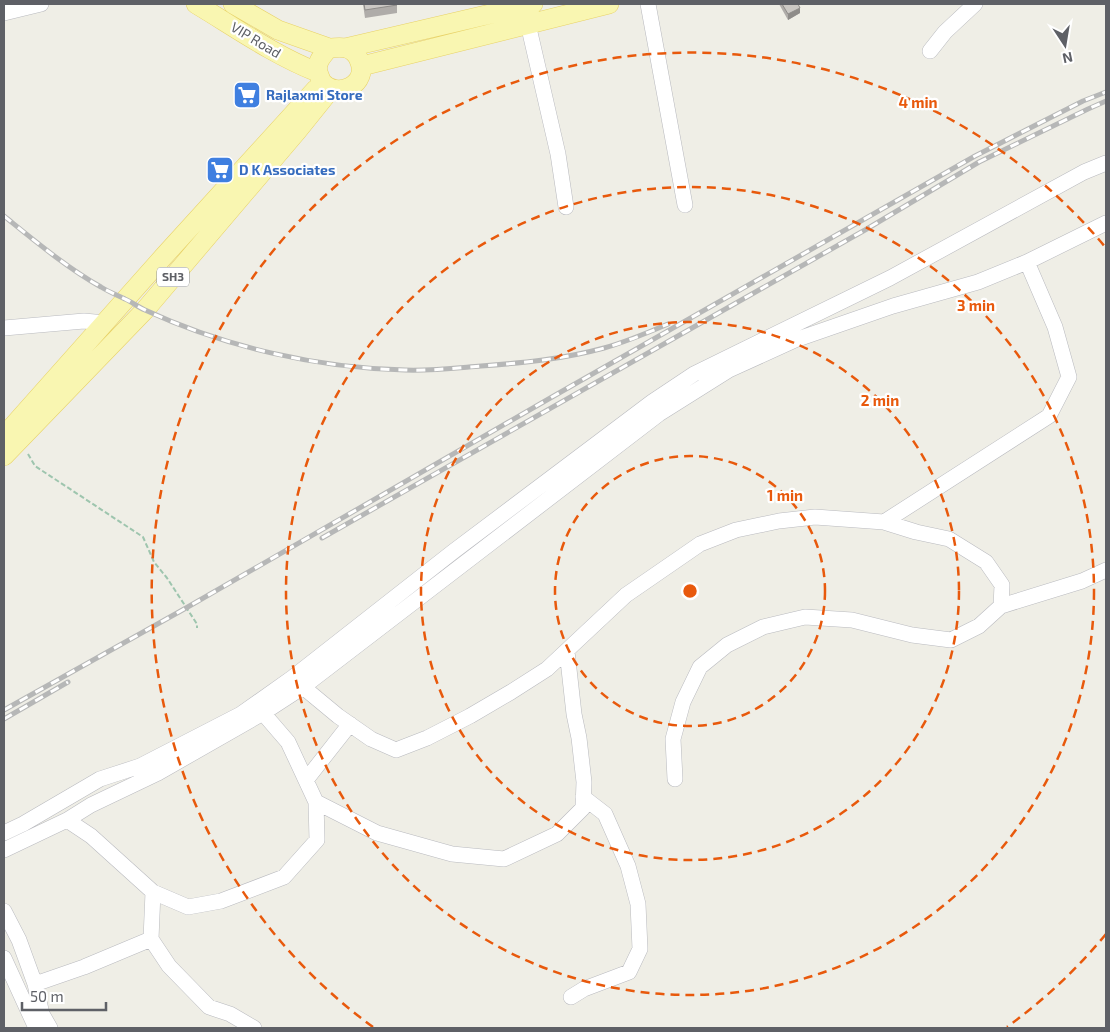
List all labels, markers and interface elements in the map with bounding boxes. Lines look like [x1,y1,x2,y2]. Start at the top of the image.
street label: VIP Road [228,18,284,61]
north arrow [1040,20,1090,70]
text: N [1061,49,1075,68]
supermarket icon: Rajlaxmi Store [232,80,262,110]
place label: Rajlaxmi Store [266,86,363,103]
text: 4 min [898,93,938,111]
supermarket icon: D K Associates [205,155,235,185]
place label: D K Associates [239,161,335,178]
road number: SH3 [157,268,189,286]
text: 3 min [957,296,995,314]
text: 2 min [861,391,899,409]
text: 1 min [767,486,803,504]
centre of rings [681,582,699,600]
scale bar [22,980,106,1012]
text: 50 m [30,987,64,1005]

